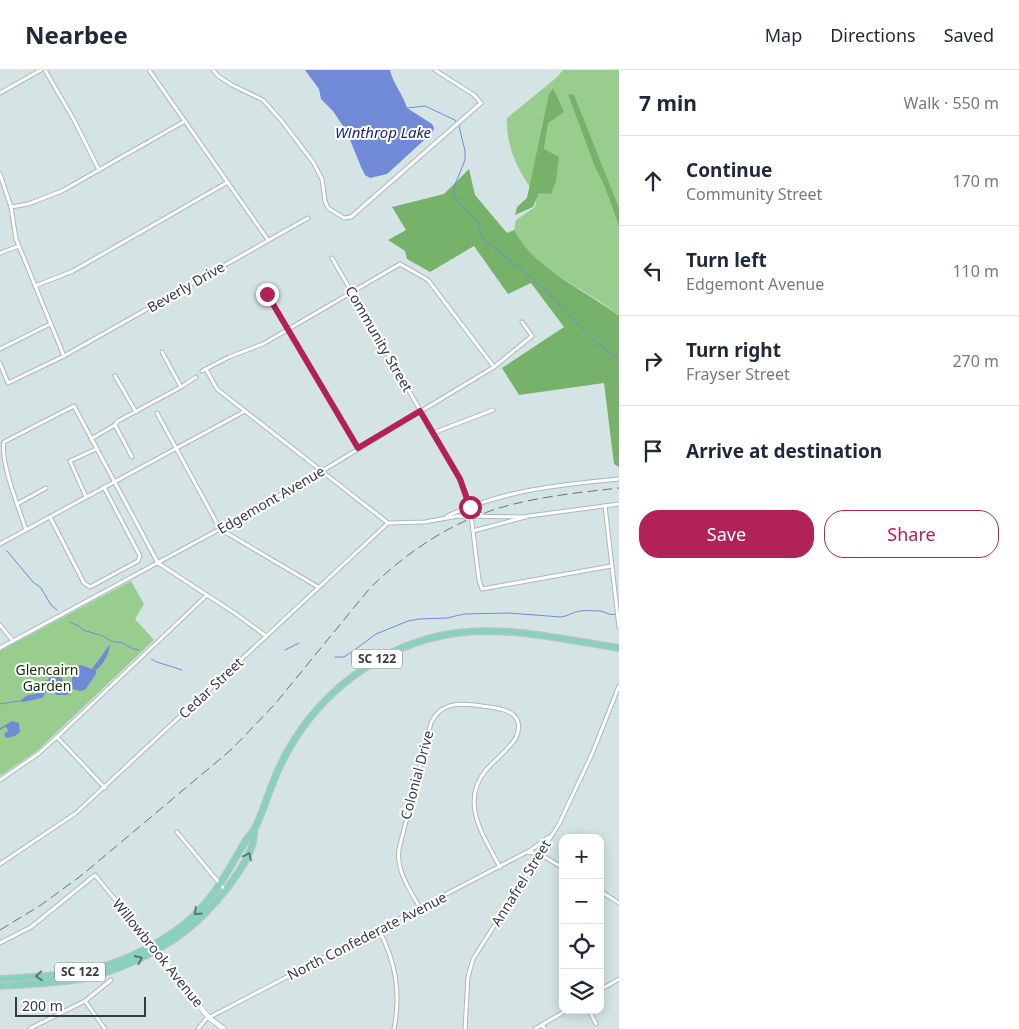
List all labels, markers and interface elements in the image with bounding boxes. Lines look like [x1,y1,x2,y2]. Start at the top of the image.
text: Nearbee [25,18,128,51]
text: Map [765,23,802,47]
text: Directions [830,23,916,47]
text: Saved [944,23,994,47]
text: 7 min [639,89,697,117]
text: Walk · 550 m [904,92,999,114]
water label: Winthrop Lake [335,122,432,142]
text: Continue [686,157,772,183]
icon: ahead [639,167,667,195]
text: 170 m [952,170,999,192]
text: Community Street [686,183,822,205]
text: Turn left [686,247,767,273]
street label: Beverly Drive [144,257,228,316]
icon: left [639,257,667,285]
text: 110 m [952,260,999,282]
text: Edgemont Avenue [686,273,824,295]
street label: Community Street [341,282,417,395]
route end [256,283,279,306]
text: Turn right [686,337,781,363]
icon: right [639,347,667,375]
text: 270 m [952,350,999,372]
text: Frayser Street [686,363,790,385]
icon: arrive [639,437,667,465]
text: Arrive at destination [686,438,882,464]
street label: Edgemont Avenue [214,461,328,538]
route start [459,496,482,519]
button: Save [639,510,814,558]
button: Share [824,510,999,558]
road number: SC 122 [352,650,402,668]
street label: Cedar Street [174,653,247,722]
park label: Glencairn Garden [16,660,78,695]
street label: Colonial Drive [396,728,438,821]
map controls [559,834,604,1014]
button: + [559,834,604,879]
street label: Annafrel Street [486,836,555,930]
one-way arrow [241,852,252,861]
button: − [559,879,604,924]
street label: North Confederate Avenue [284,887,450,984]
street label: Willowbrook Avenue [109,894,208,1011]
one-way arrow [194,906,203,915]
button: locate [559,924,604,969]
one-way arrow [134,954,143,965]
road number: SC 122 [55,962,105,982]
button: layers [559,969,604,1014]
one-way arrow [34,970,42,981]
scale bar [15,994,146,1017]
text: 200 m [22,996,63,1015]

